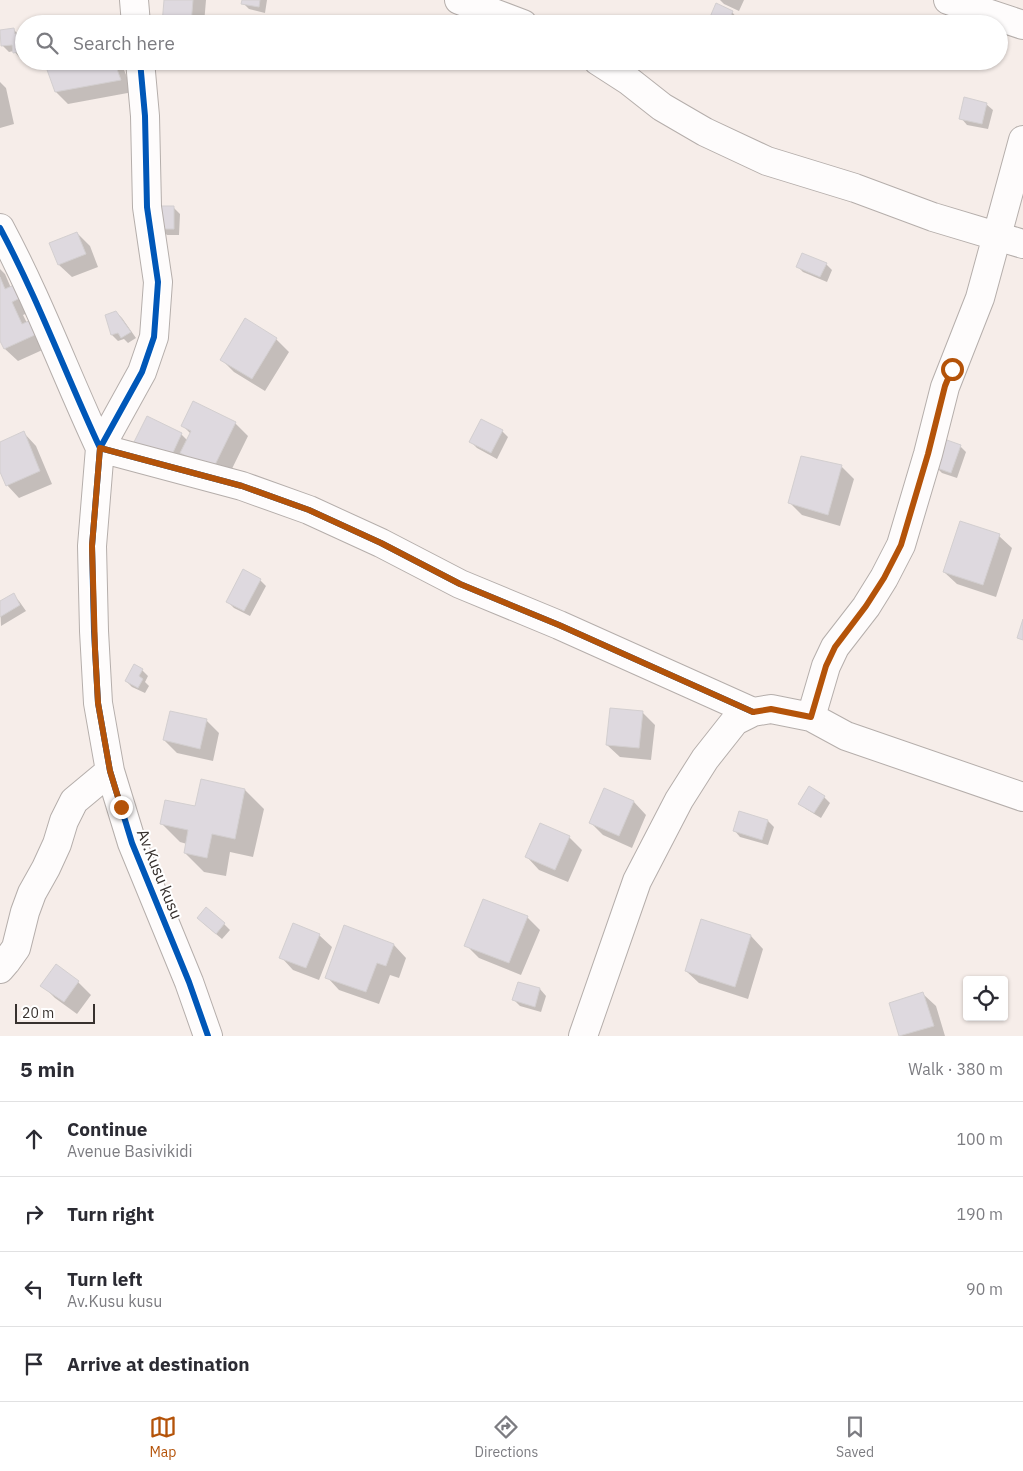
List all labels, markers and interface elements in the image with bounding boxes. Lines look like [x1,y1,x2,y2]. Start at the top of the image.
search box [15,15,1008,70]
icon: search [33,29,61,57]
text: Search here [73,31,175,55]
route start [941,358,964,381]
route end [110,796,133,819]
street label: Av.Kusu kusu [133,826,187,922]
map controls [963,976,1008,1021]
button: locate [963,976,1008,1021]
scale bar [15,1001,95,1024]
text: 20 m [22,1004,54,1022]
text: 5 min [20,1055,75,1083]
text: Walk · 380 m [908,1059,1003,1079]
text: Continue [67,1117,147,1141]
icon: ahead [20,1125,48,1153]
text: 100 m [956,1129,1003,1149]
text: Avenue Basivikidi [67,1141,193,1161]
icon: right [20,1200,48,1228]
text: Turn right [67,1202,154,1226]
text: 190 m [956,1204,1003,1224]
text: Turn left [67,1267,143,1291]
icon: left [20,1275,48,1303]
text: 90 m [966,1279,1003,1299]
text: Av.Kusu kusu [67,1291,162,1311]
icon: arrive [20,1350,48,1378]
text: Arrive at destination [67,1352,250,1376]
tab: Map [149,1413,177,1461]
tab: Directions [475,1413,538,1461]
tab: Saved [836,1413,874,1461]

